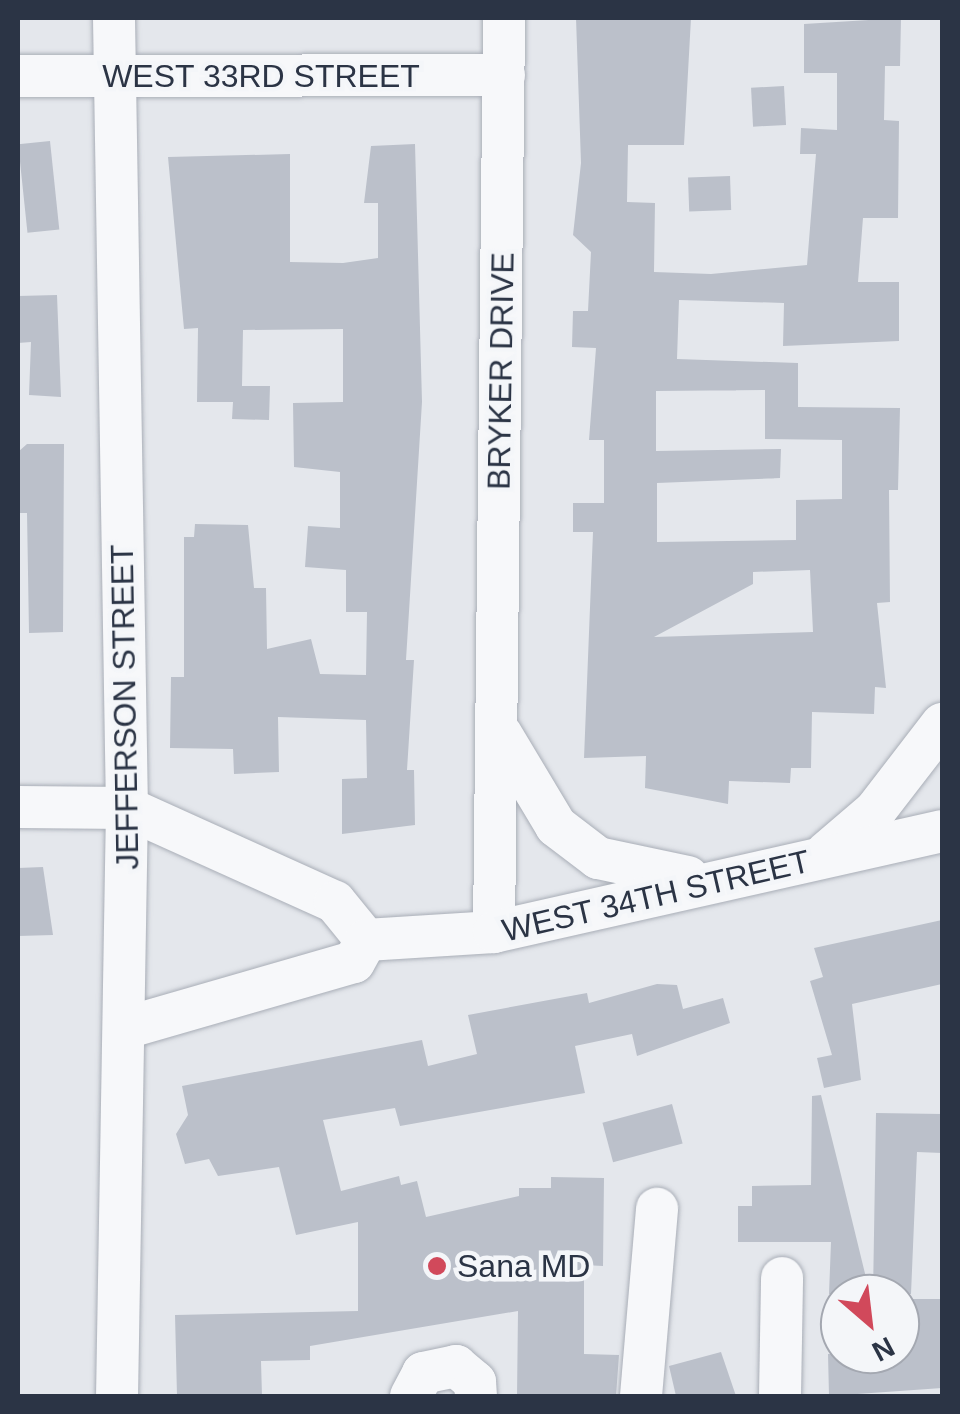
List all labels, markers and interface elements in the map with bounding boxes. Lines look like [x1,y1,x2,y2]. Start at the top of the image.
street label: WEST 33RD STREET [102,57,420,95]
street label: BRYKER DRIVE [480,252,522,490]
street label: JEFFERSON STREET [103,544,147,870]
street label: WEST 34TH STREET [498,842,814,950]
place label: Sana MD [457,1247,590,1285]
marker: Sana MD [426,1255,448,1277]
north arrow [820,1274,920,1374]
text: N [867,1331,900,1368]

